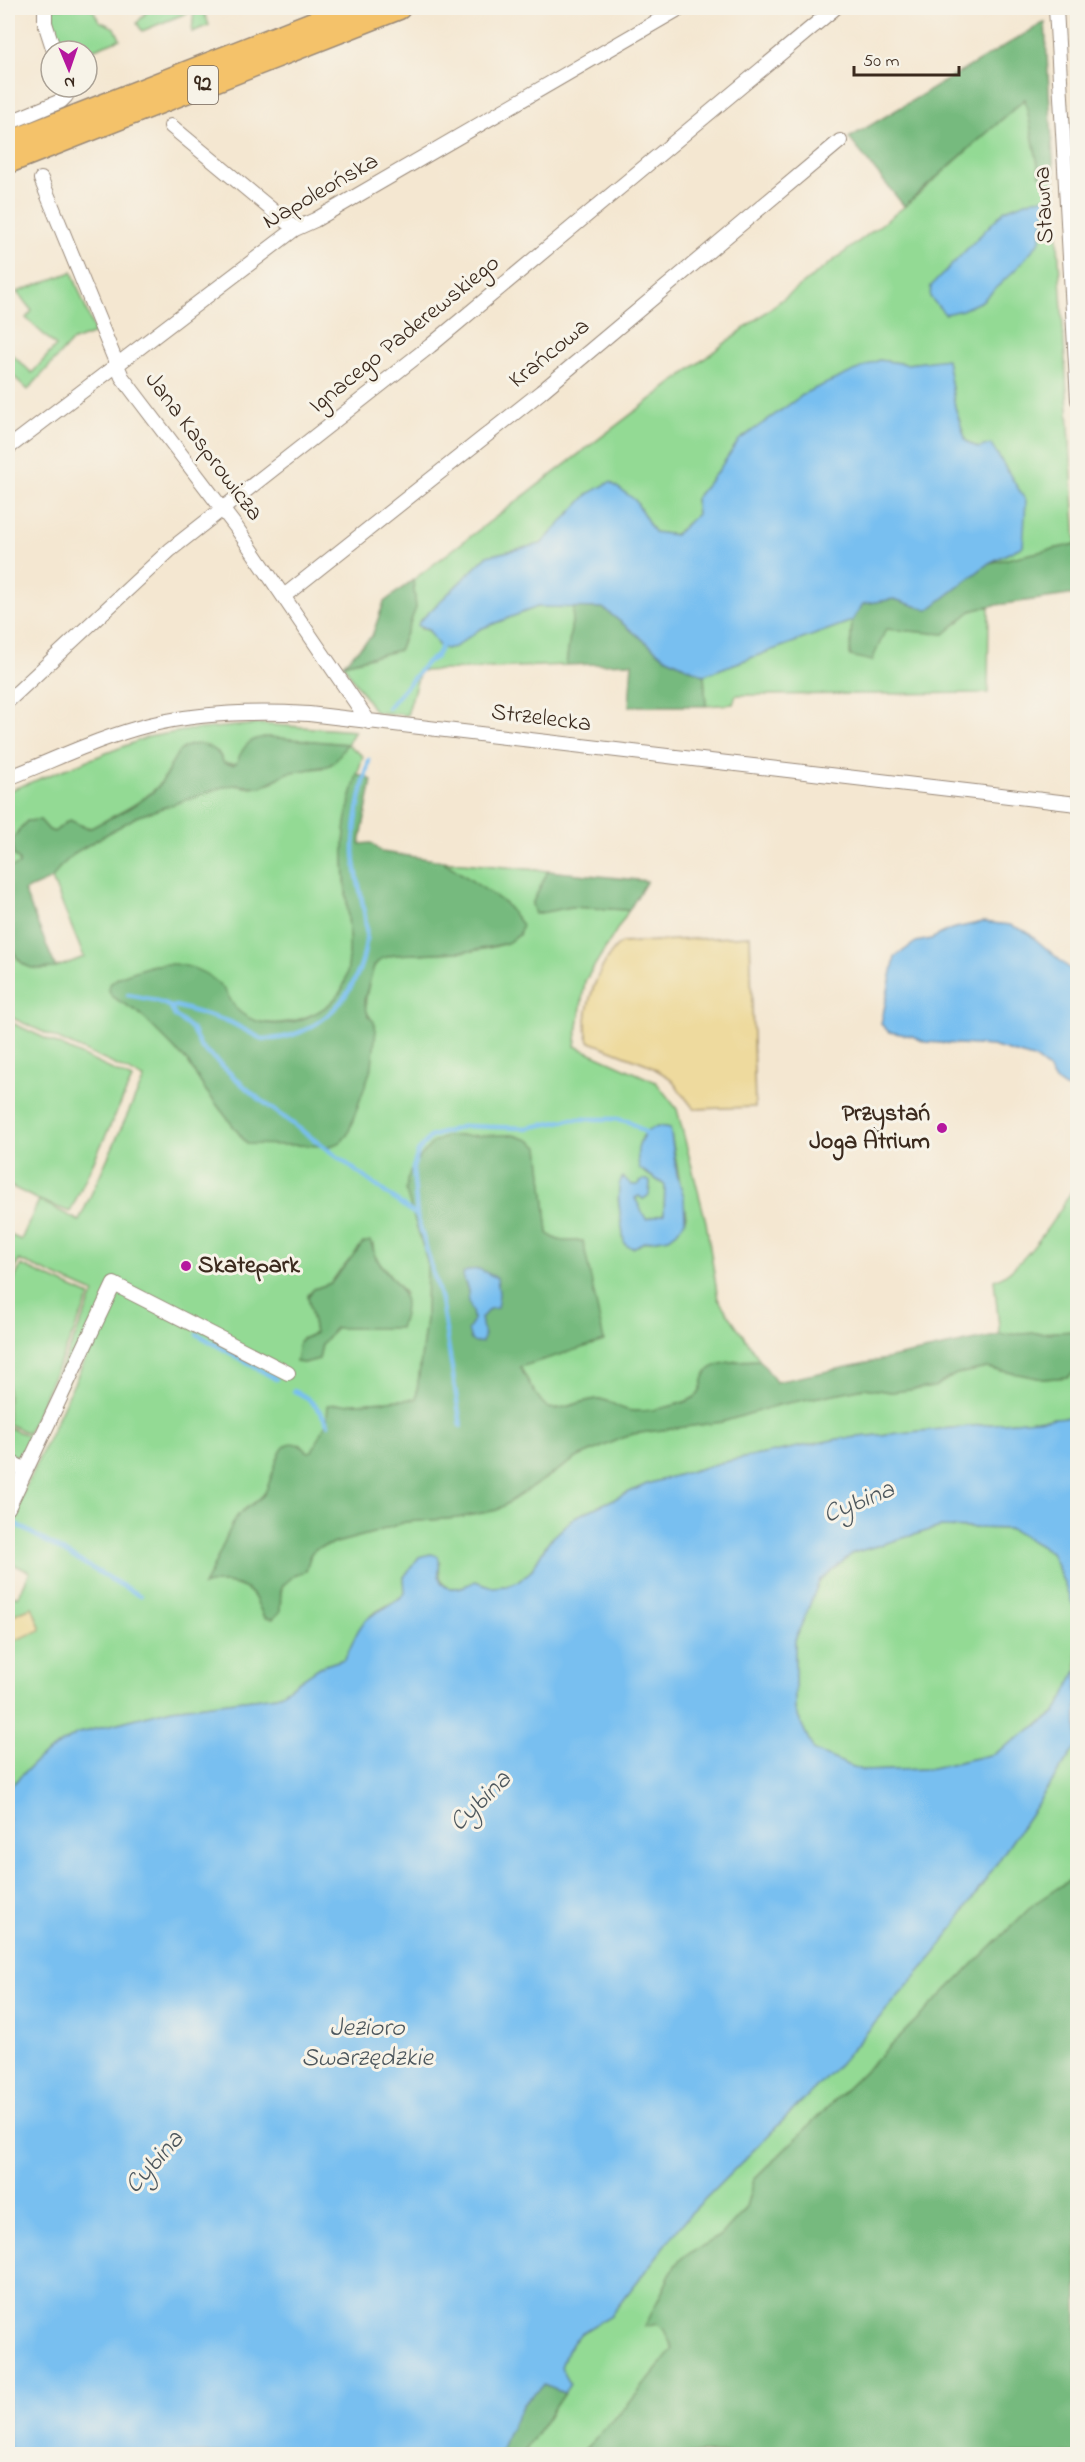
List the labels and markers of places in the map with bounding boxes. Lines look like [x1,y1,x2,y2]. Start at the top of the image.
place label: Przystań Joga Atrium [809,1097,930,1161]
marker: Przystań Joga Atrium [935,1121,949,1135]
place label: Skatepark [198,1249,300,1284]
marker: Skatepark [179,1259,193,1273]

